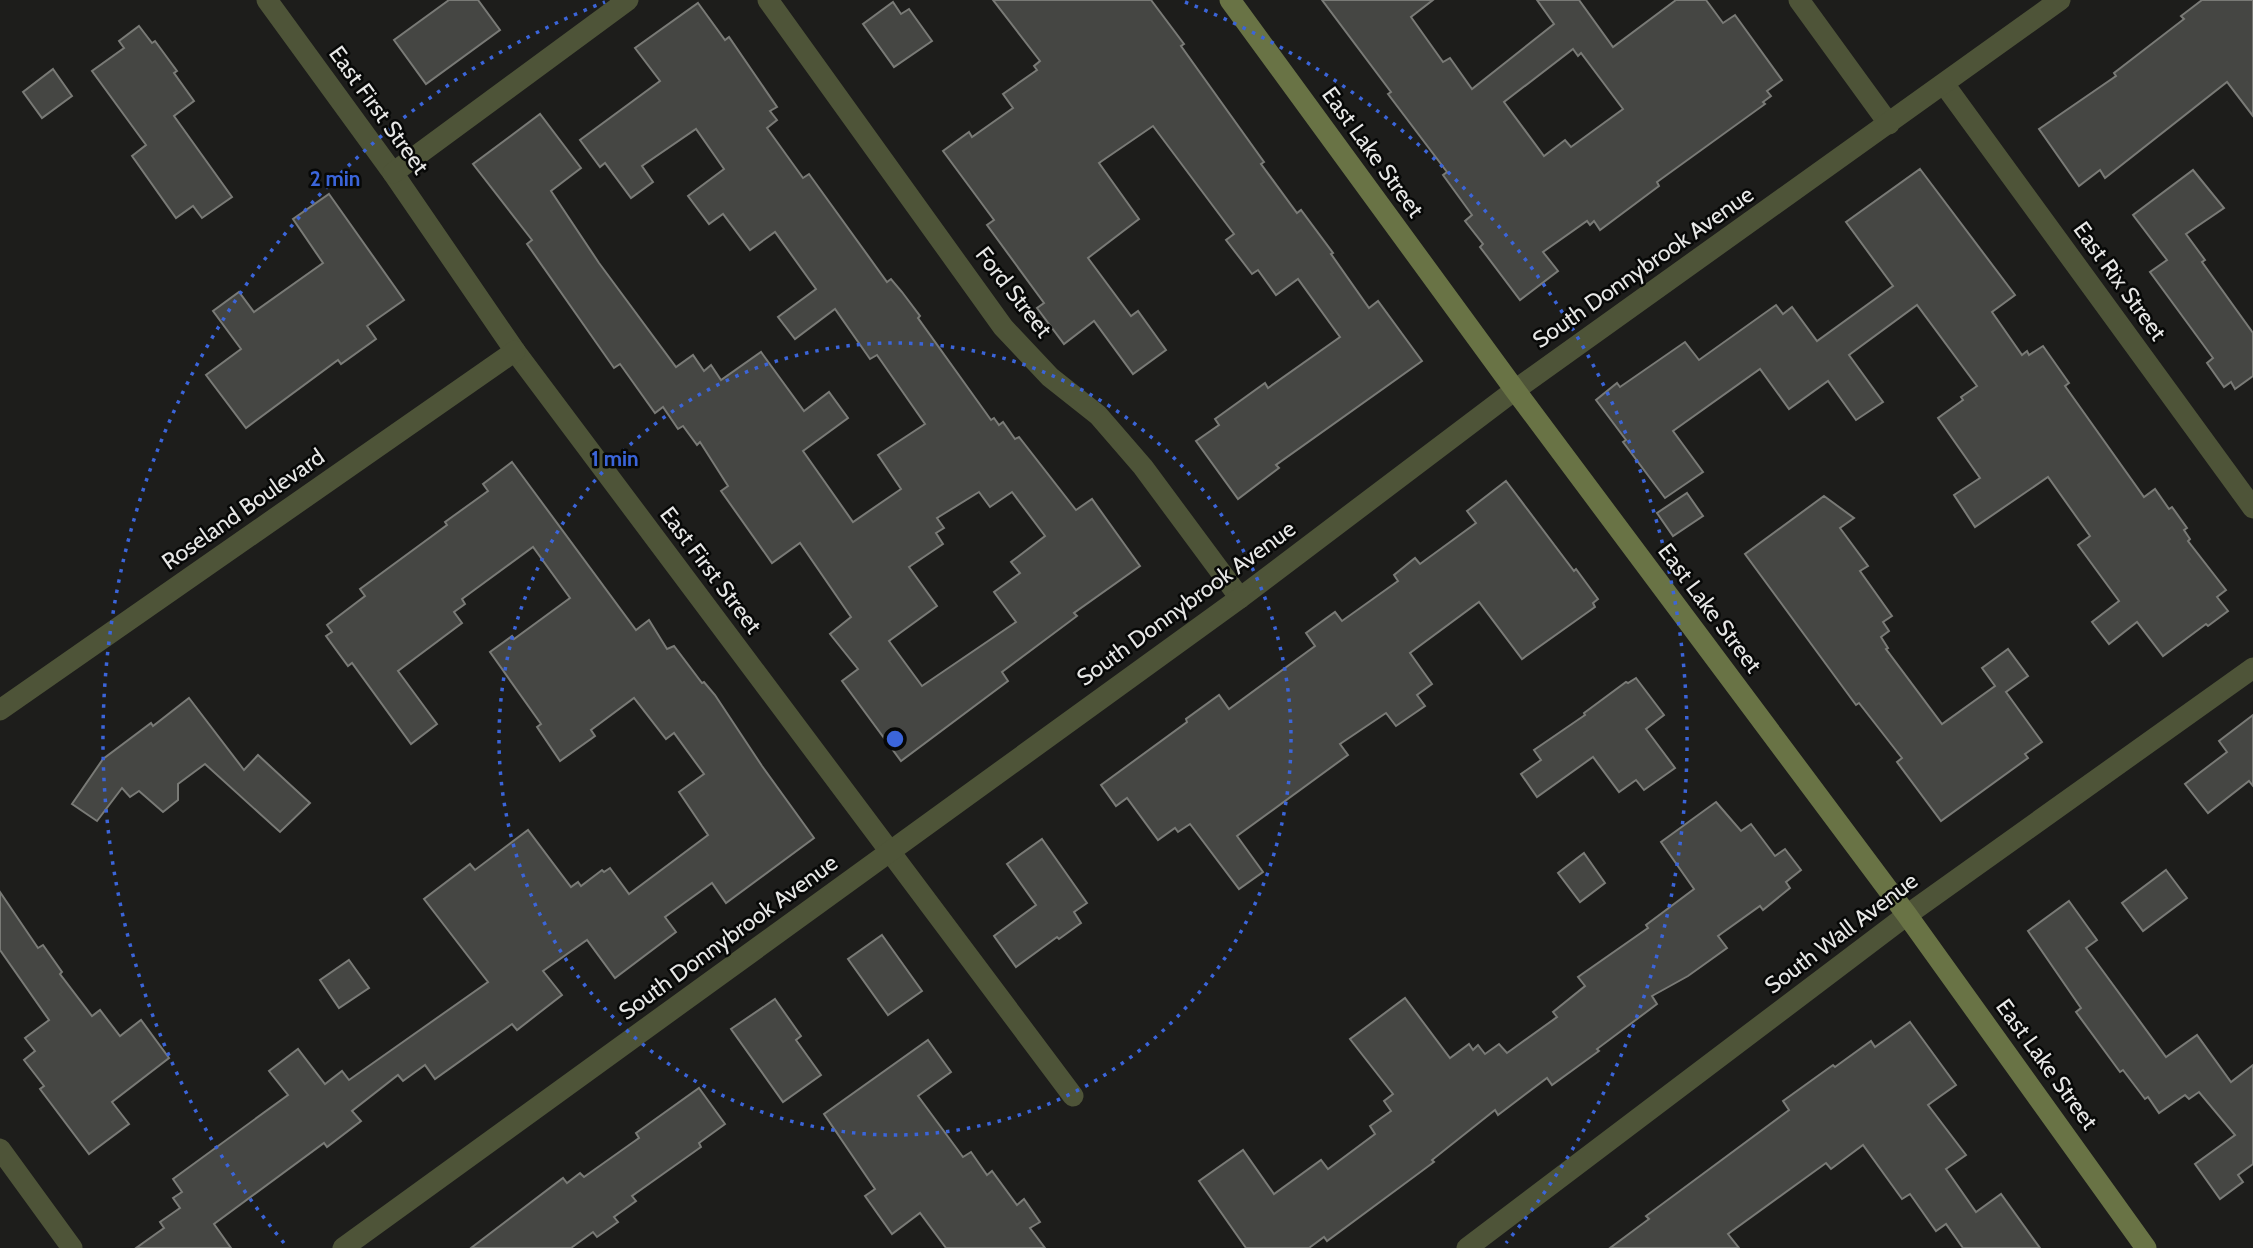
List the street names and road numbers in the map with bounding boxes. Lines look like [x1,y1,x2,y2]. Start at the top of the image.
street label: East First Street [323,40,435,180]
street label: East Lake Street [1316,81,1430,223]
street label: South Donnybrook Avenue [1527,180,1759,354]
street label: East Rix Street [2068,216,2173,346]
street label: Ford Street [970,241,1058,343]
street label: Roseland Boulevard [156,442,330,576]
street label: East First Street [654,501,768,639]
street label: South Donnybrook Avenue [1071,514,1301,692]
street label: East Lake Street [1652,538,1768,678]
street label: South Donnybrook Avenue [613,848,843,1026]
street label: South Wall Avenue [1759,866,1923,1000]
street label: East Lake Street [1990,993,2104,1135]

